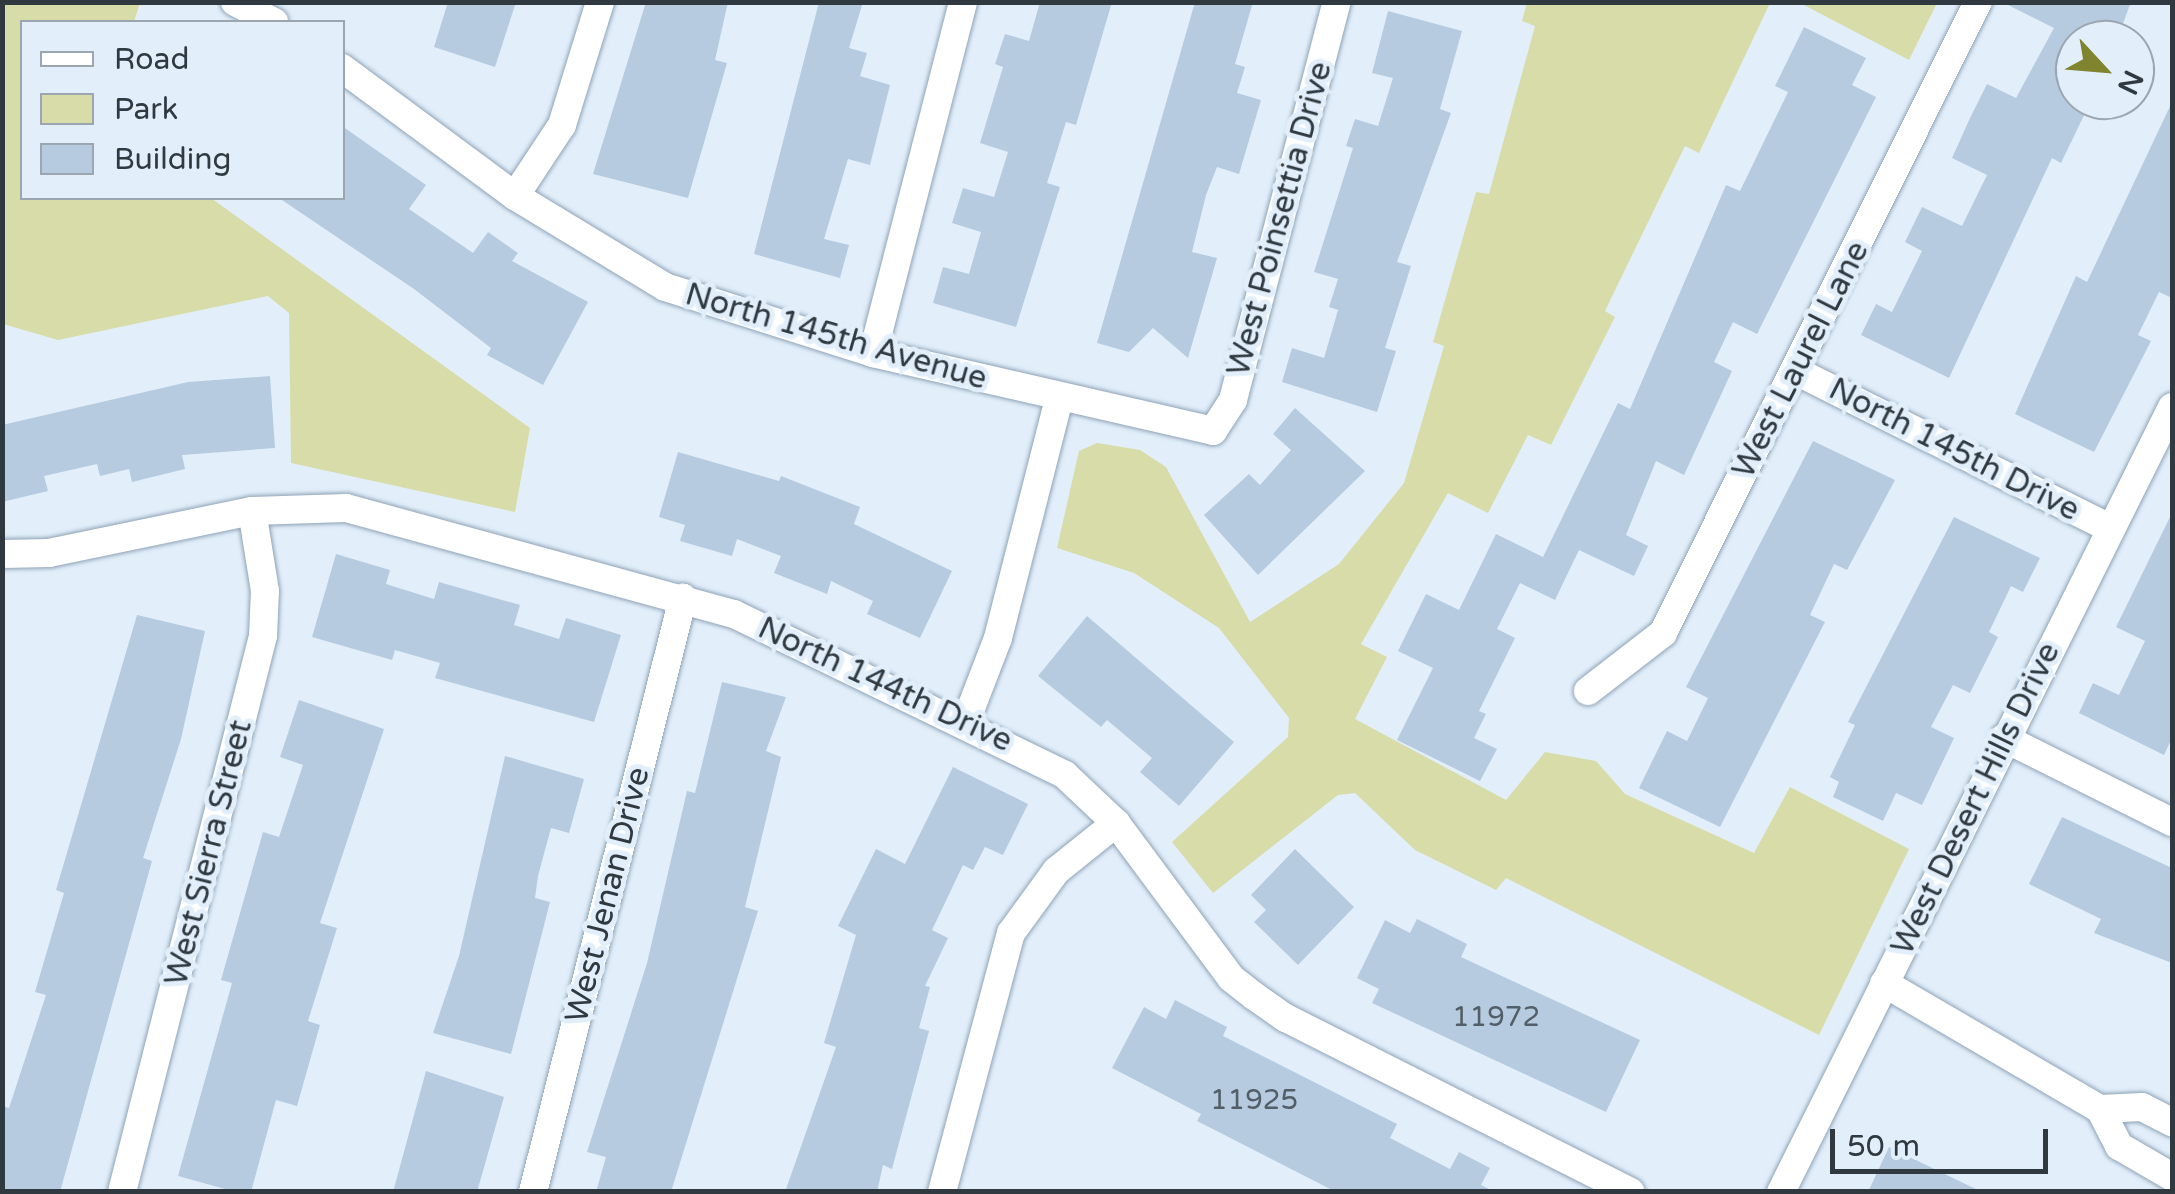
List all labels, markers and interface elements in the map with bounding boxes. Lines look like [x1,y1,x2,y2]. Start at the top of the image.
legend [20,20,345,200]
north arrow [2055,20,2155,120]
text: Road [114,41,189,78]
street label: West Poinsettia Drive [1220,58,1340,380]
text: N [2110,65,2150,100]
text: Park [114,91,178,128]
text: Building [114,141,231,178]
street label: West Laurel Lane [1725,235,1877,485]
street label: North 145th Avenue [681,276,991,398]
street label: North 145th Drive [1822,370,2086,530]
street label: North 144th Drive [752,609,1018,761]
street label: West Desert Hills Drive [1884,637,2068,961]
street label: West Sierra Street [157,716,261,990]
street label: West Jenan Drive [558,763,658,1027]
house number: 11972 [1452,1000,1540,1034]
house number: 11925 [1210,1083,1298,1117]
scale bar [1835,1109,2052,1171]
text: 50 m [1847,1128,1920,1165]

